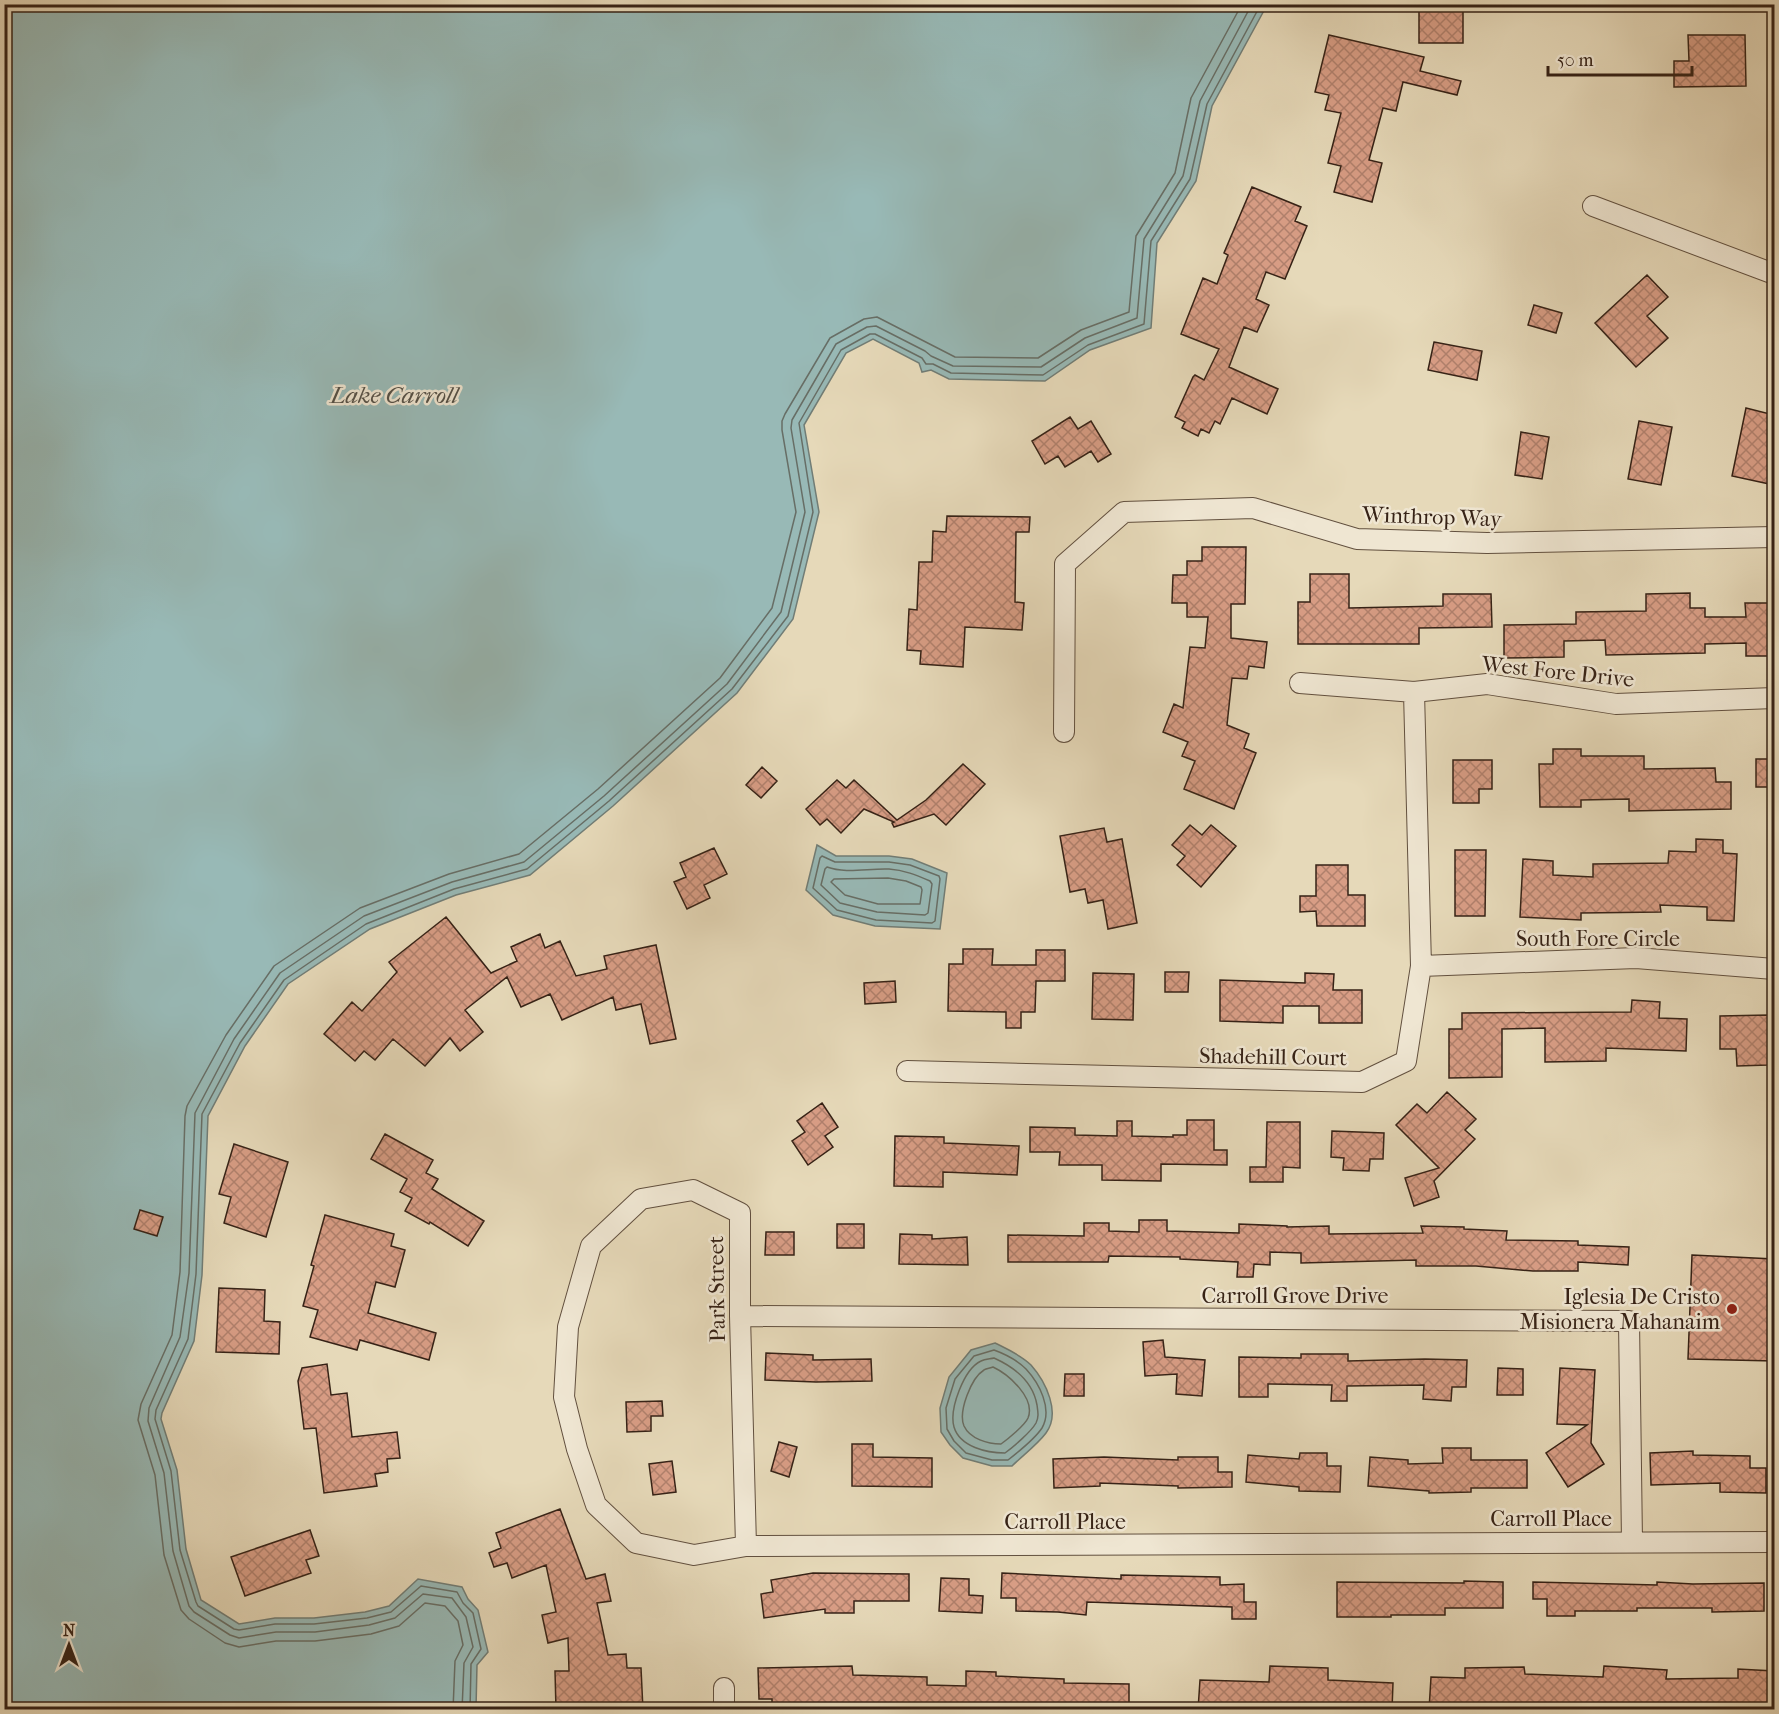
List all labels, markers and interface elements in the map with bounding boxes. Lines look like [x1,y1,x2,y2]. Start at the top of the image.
scale bar [1548,39,1692,77]
text: 50 m [1557,50,1594,71]
water label: Lake Carroll [328,381,461,409]
street label: Winthrop Way [1361,502,1503,532]
street label: West Fore Drive [1479,651,1635,693]
street label: South Fore Circle [1516,926,1680,952]
street label: Shadehill Court [1199,1043,1347,1071]
street label: Park Street [703,1235,731,1342]
street label: Carroll Grove Drive [1202,1283,1389,1309]
place label: Iglesia De Cristo Misionera Mahanaim [1520,1284,1721,1335]
marker: Iglesia De Cristo Misionera Mahanaim [1725,1302,1739,1316]
street label: Carroll Place [1490,1506,1612,1532]
street label: Carroll Place [1004,1509,1126,1535]
north arrow [39,1615,99,1675]
text: N [63,1621,76,1640]

